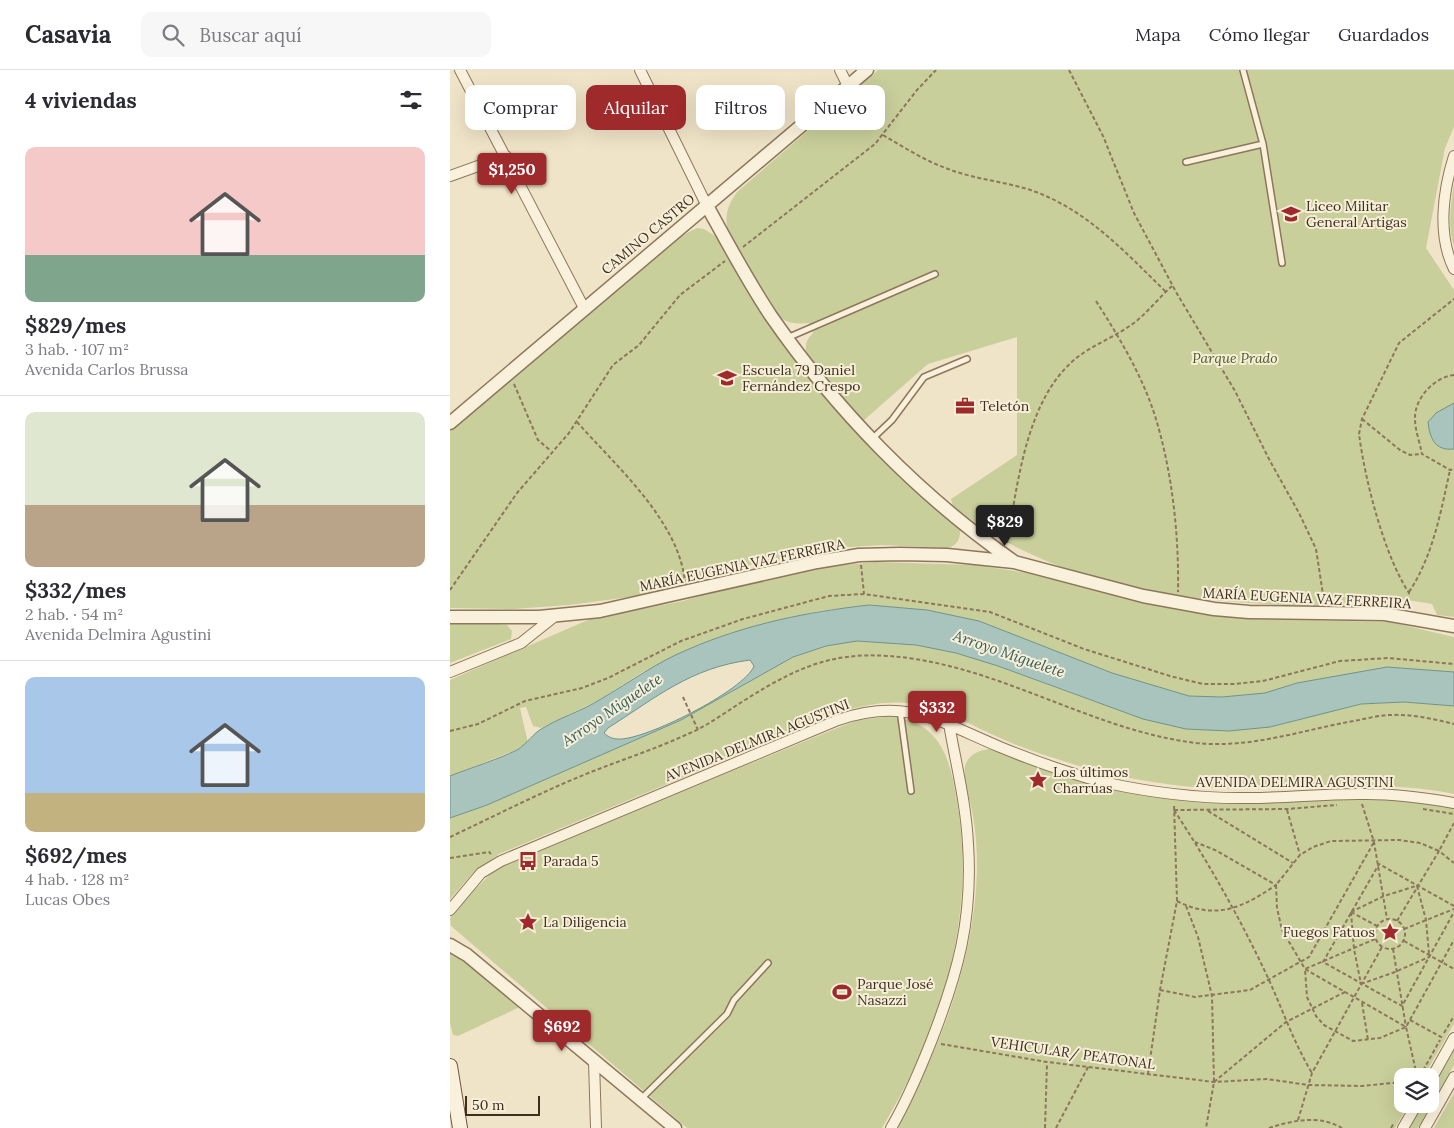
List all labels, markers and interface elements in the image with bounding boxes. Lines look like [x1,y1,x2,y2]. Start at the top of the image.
search box [141,12,491,57]
text: Casavia [25,19,111,50]
icon: search [159,21,187,49]
text: Buscar aquí [199,23,302,47]
text: Mapa [1135,23,1181,46]
text: Cómo llegar [1209,23,1310,46]
text: Guardados [1338,23,1429,46]
chip: Comprar [465,85,576,130]
chip: Alquilar [586,85,686,130]
chip: Filtros [696,85,785,130]
chip: Nuevo [795,85,885,130]
icon: filters [397,86,425,114]
text: 4 viviendas [25,87,137,114]
pin: $1,250 [471,152,553,195]
text: $1,250 [488,159,536,179]
icon: home [180,179,270,269]
street label: CAMINO CASTRO [598,190,698,278]
place label: Liceo Militar General Artigas [1306,197,1407,231]
school or university icon: Liceo Militar General Artigas [1280,203,1302,225]
text: $829/mes [25,312,126,339]
text: 3 hab. · 107 m² [25,339,129,359]
park label: Parque Prado [1192,349,1278,367]
text: Avenida Carlos Brussa [25,359,189,379]
place label: Escuela 79 Daniel Fernández Crespo [742,361,861,395]
school or university icon: Escuela 79 Daniel Fernández Crespo [716,367,738,389]
office icon: Teletón [954,395,976,417]
place label: Teletón [980,397,1030,415]
icon: home [180,445,270,535]
pin: $829 [975,504,1035,547]
text: $829 [987,511,1023,531]
street label: MARÍA EUGENIA VAZ FERREIRA [638,534,846,596]
text: $332/mes [25,577,126,604]
street label: MARÍA EUGENIA VAZ FERREIRA [1202,584,1412,612]
text: 2 hab. · 54 m² [25,604,123,624]
text: Avenida Delmira Agustini [25,624,211,644]
water label: Arroyo Miguelete [950,625,1067,681]
water label: Arroyo Miguelete [557,669,665,751]
pin: $332 [907,690,967,733]
street label: AVENIDA DELMIRA AGUSTINI [661,695,852,786]
text: $332 [919,697,955,717]
icon: home [180,710,270,800]
place label: Los últimos Charrúas [1053,763,1128,797]
place icon: Los últimos Charrúas [1027,769,1049,791]
street label: AVENIDA DELMIRA AGUSTINI [1195,773,1394,791]
text: $692/mes [25,842,127,869]
bus stop icon: Parada 5 [517,850,539,872]
place label: Parada 5 [543,852,599,870]
text: 4 hab. · 128 m² [25,869,129,889]
text: Lucas Obes [25,889,110,909]
place icon: La Diligencia [517,911,539,933]
place label: La Diligencia [543,913,627,931]
place icon: Fuegos Fatuos [1379,921,1401,943]
place label: Fuegos Fatuos [1283,923,1375,941]
place label: Parque José Nasazzi [857,975,934,1009]
sports icon: Parque José Nasazzi [831,981,853,1003]
pin: $692 [532,1010,592,1052]
text: $692 [544,1016,580,1036]
street label: VEHICULAR/ PEATONAL [989,1032,1156,1073]
map controls [1394,1068,1439,1113]
button: layers [1394,1068,1439,1113]
scale bar [465,1093,540,1116]
text: 50 m [472,1096,505,1114]

